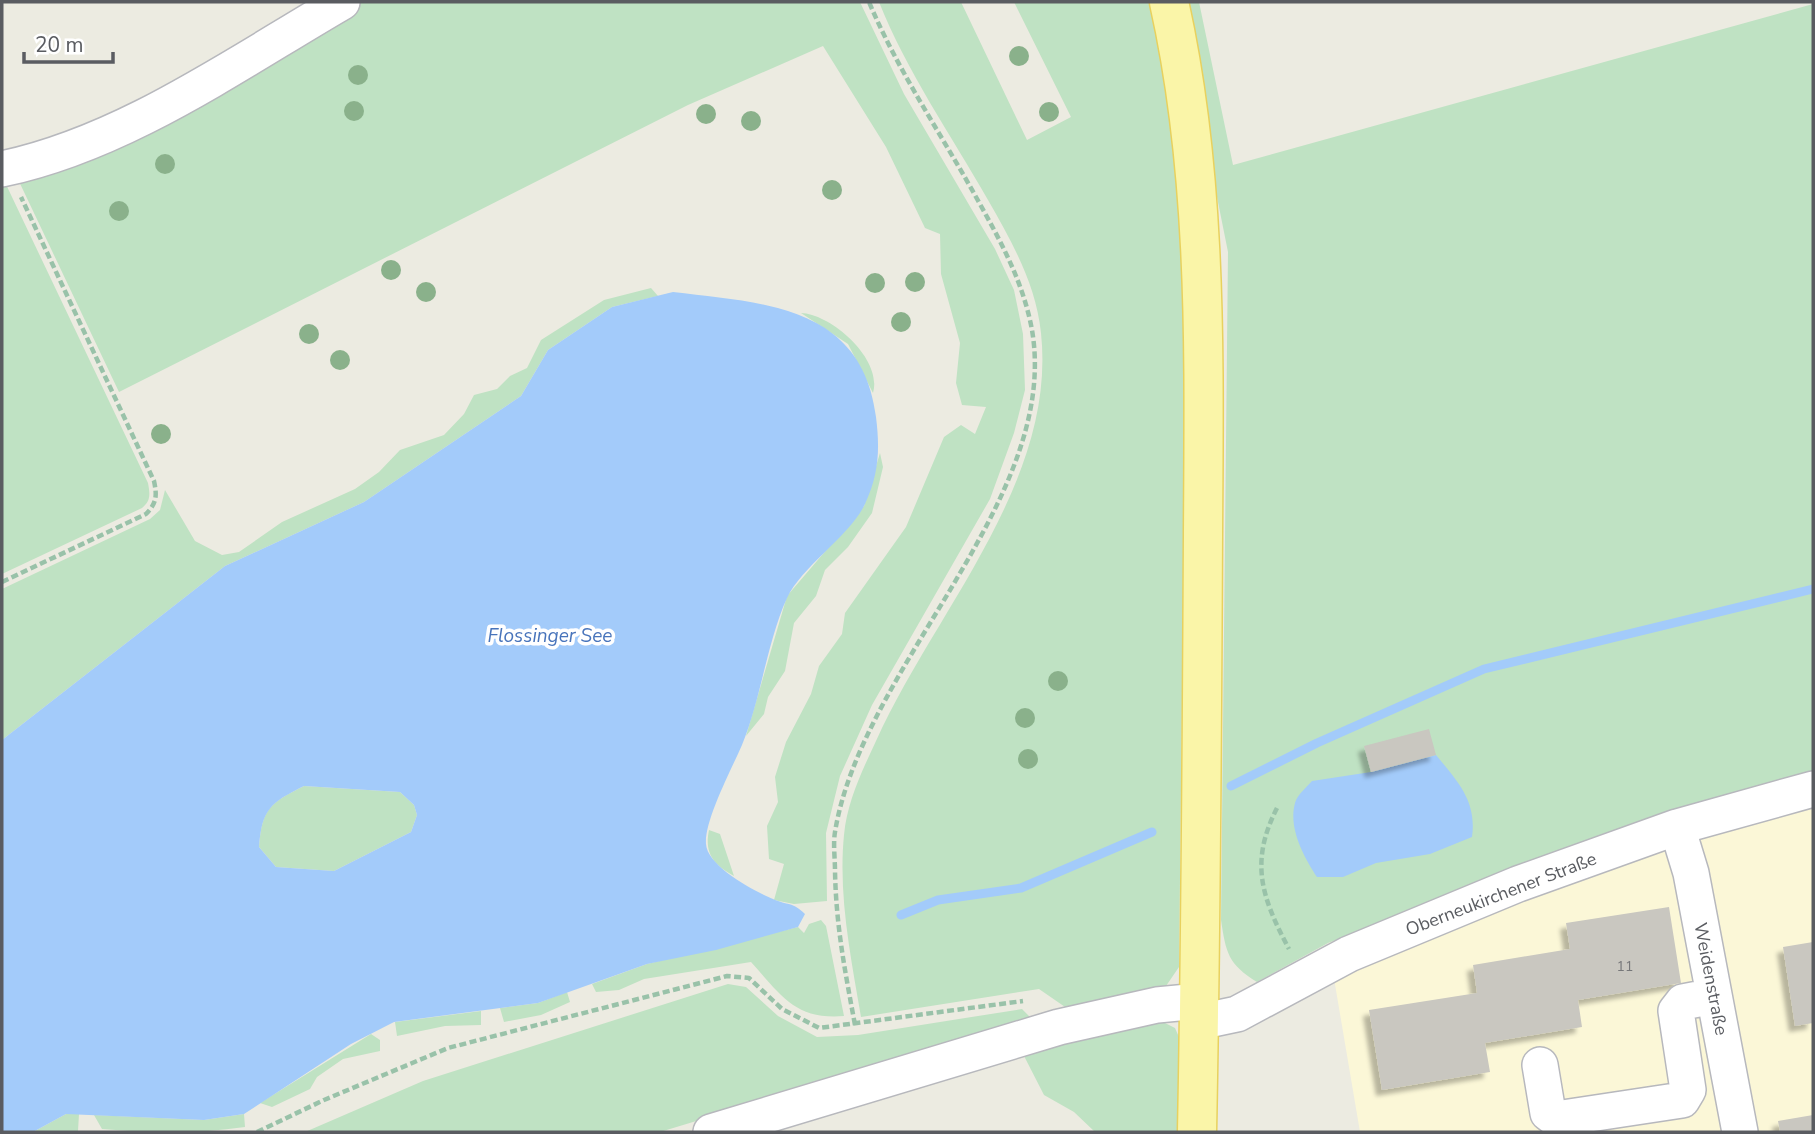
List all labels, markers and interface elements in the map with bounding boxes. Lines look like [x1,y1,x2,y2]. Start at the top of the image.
scale bar [24,21,114,65]
text: 20 m [35,31,84,59]
water label: Flossinger See [488,623,612,649]
street label: Oberneukirchener Straße [1402,846,1600,942]
street label: Weidenstraße [1688,921,1734,1037]
house number: 11 [1617,957,1633,976]

